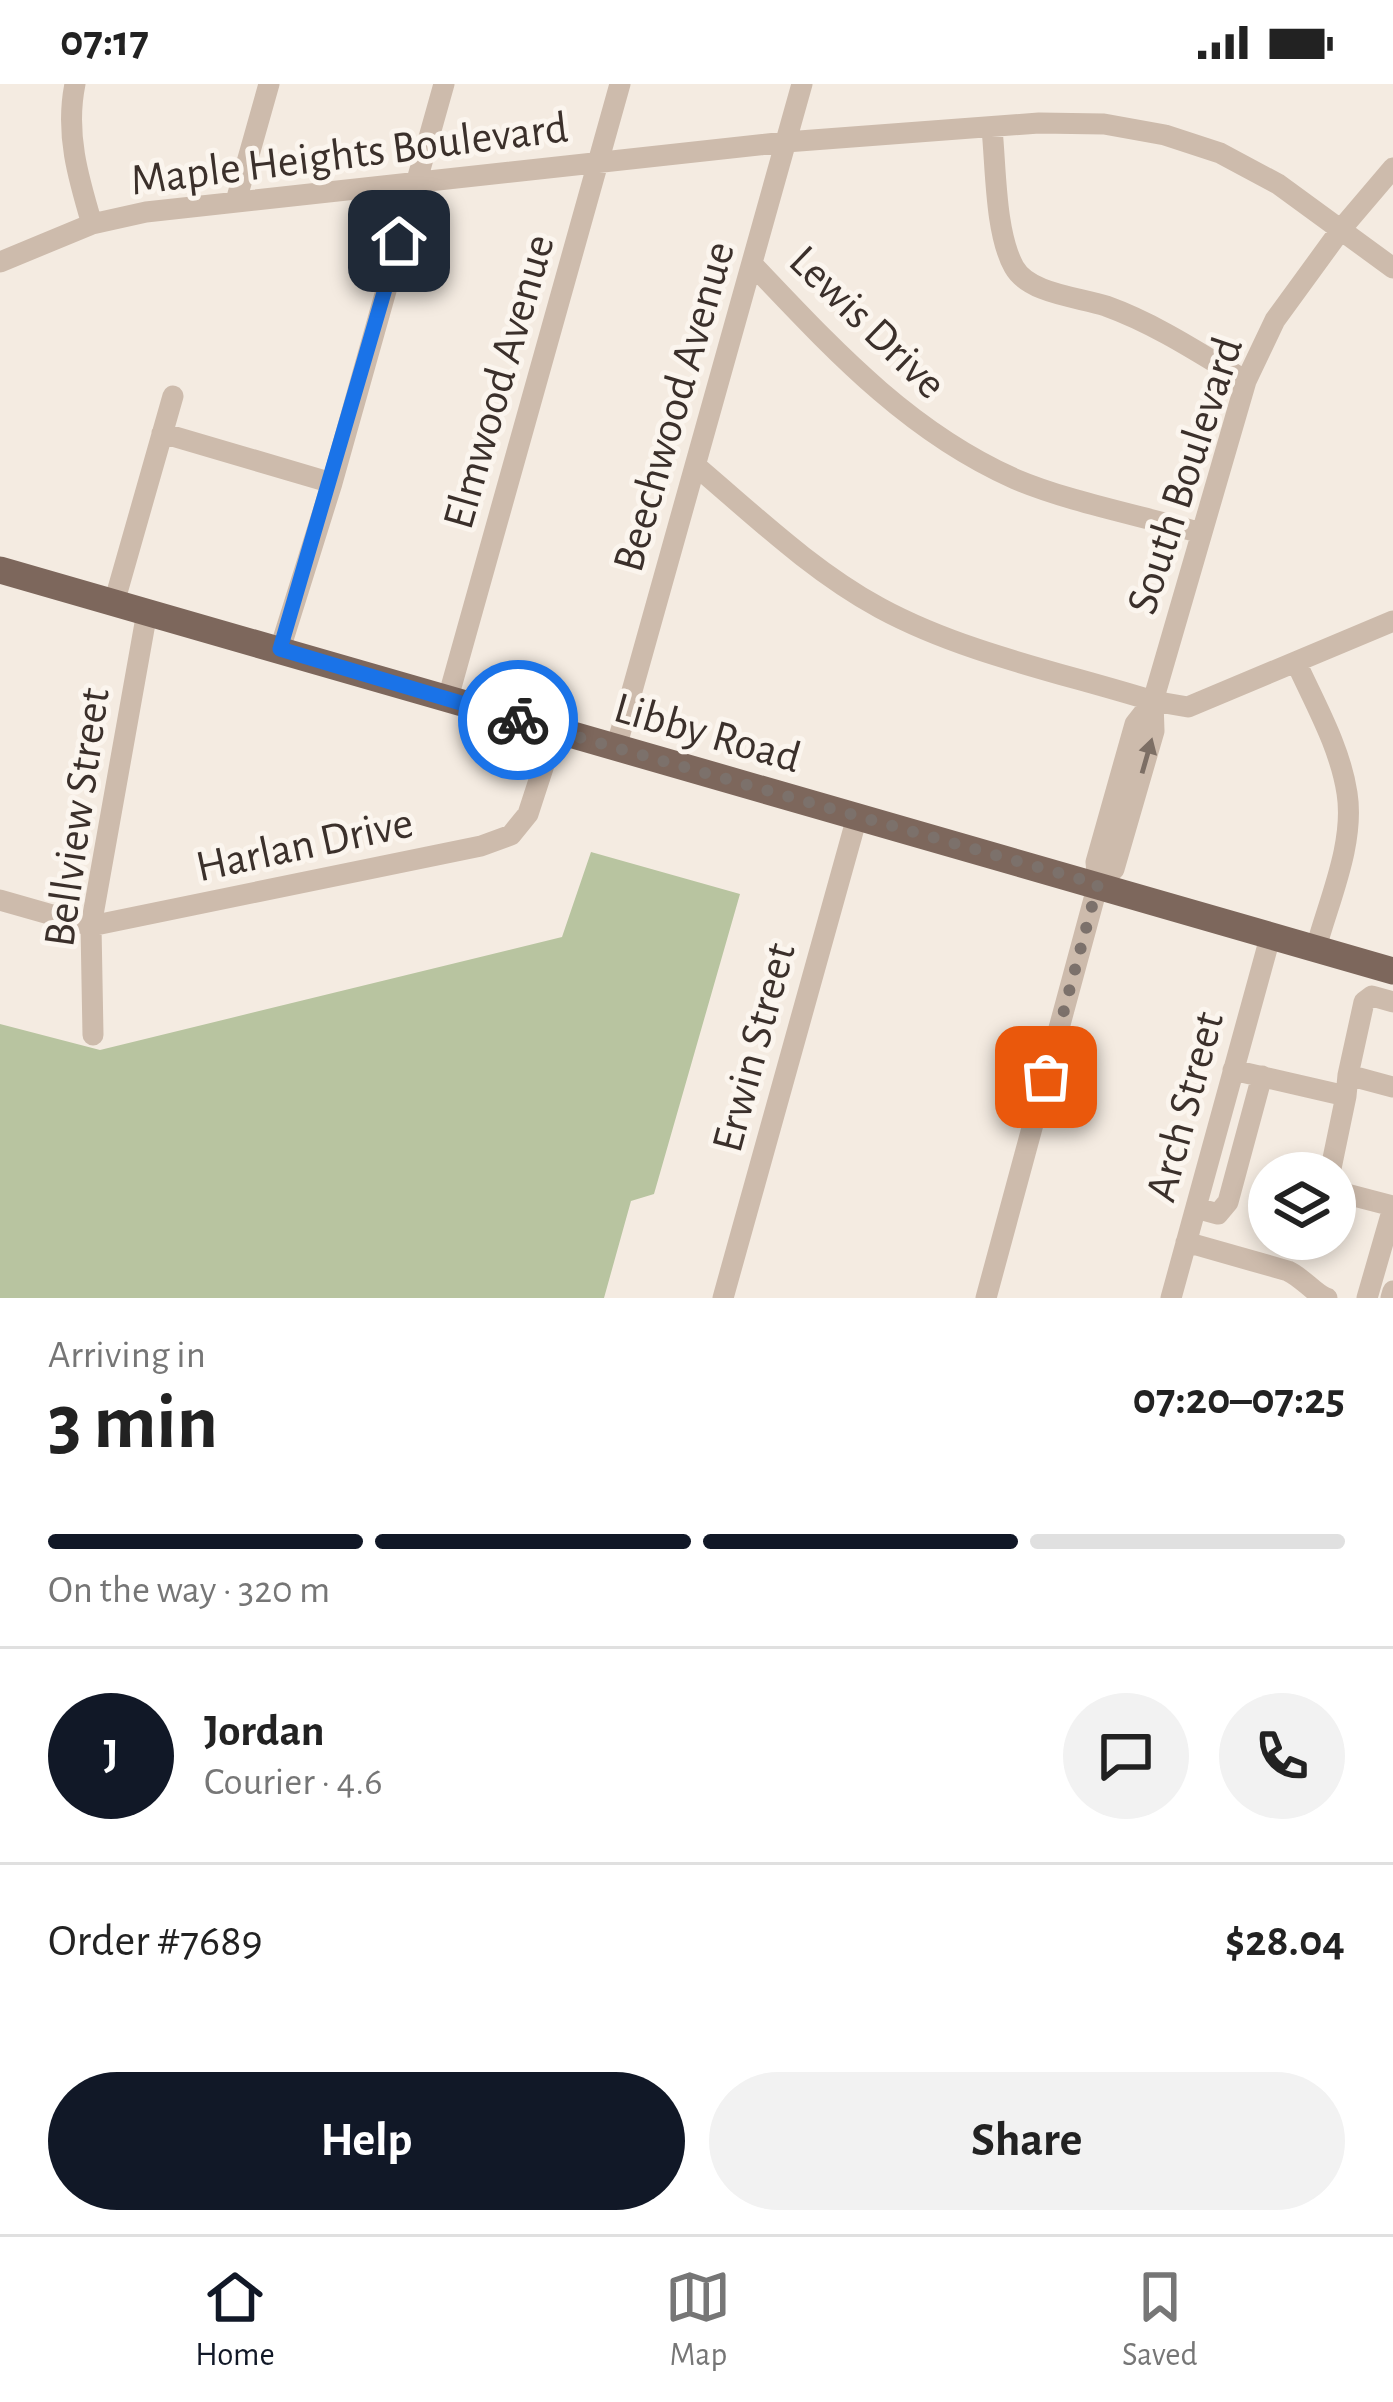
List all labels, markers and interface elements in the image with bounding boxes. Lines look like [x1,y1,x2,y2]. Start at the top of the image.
text: 07:17 [60,19,149,64]
street label: Maple Heights Boulevard [128,105,571,204]
pin [348,190,450,292]
icon: home [366,208,432,274]
street label: Elmwood Avenue [436,230,563,534]
street label: Beechwood Avenue [606,237,743,577]
street label: Lewis Drive [781,238,954,408]
street label: South Boulevard [1120,332,1251,620]
courier [458,660,578,780]
street label: Bellview Street [37,685,118,950]
street label: Libby Road [609,685,806,781]
icon: bike [485,687,551,753]
one-way arrow [1138,737,1157,774]
street label: Harlan Drive [192,801,417,890]
street label: Erwin Street [705,938,804,1157]
street label: Arch Street [1139,1007,1232,1206]
pin [995,1026,1097,1128]
icon: bag [1013,1044,1079,1110]
map controls [1248,1152,1356,1260]
button: layers [1248,1152,1356,1260]
text: Arriving in [48,1336,206,1375]
text: 07:20–07:25 [1133,1377,1345,1422]
text: 3 min [48,1385,218,1463]
text: On the way · 320 m [48,1571,330,1610]
button: chat [1063,1693,1189,1819]
button: phone [1219,1693,1345,1819]
text: Jordan [204,1709,325,1754]
text: J [103,1733,119,1778]
text: Courier · 4.6 [204,1763,383,1802]
text: Order #7689 [48,1919,263,1964]
text: $28.04 [1225,1919,1345,1964]
button: Help [48,2072,685,2210]
button: Share [709,2072,1345,2210]
tab: Home [195,2264,275,2376]
tab: Map [665,2264,731,2376]
tab: Saved [1122,2264,1198,2376]

